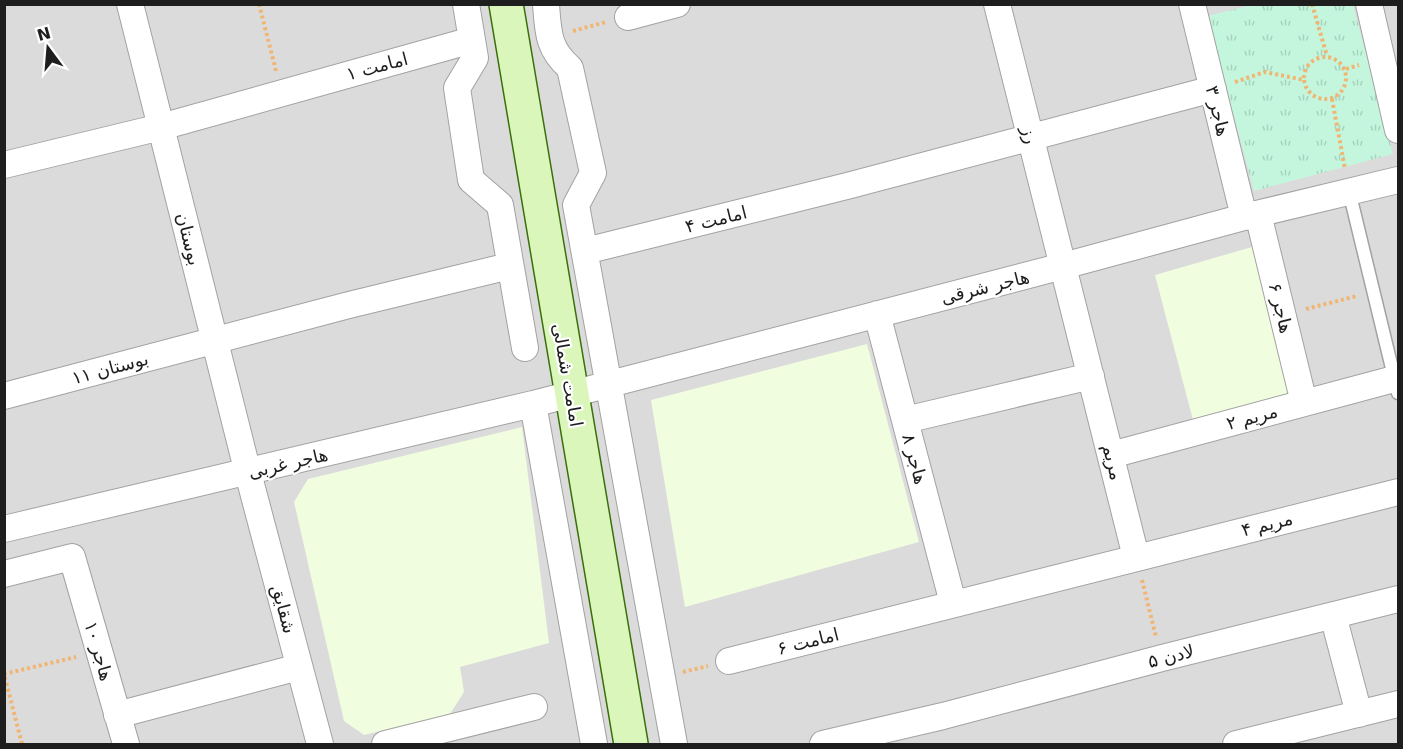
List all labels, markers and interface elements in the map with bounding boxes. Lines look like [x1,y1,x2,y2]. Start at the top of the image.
north arrow [18,18,78,78]
text: N [35,23,53,45]
street label: امامت ۱ [344,48,410,84]
street label: هاجر ۳ [1201,84,1234,139]
street label: رز [1017,123,1042,146]
street label: امامت ۴ [683,201,749,237]
street label: بوستان [171,210,206,268]
street label: هاجر شرقی [939,266,1032,309]
street label: هاجر ۶ [1264,281,1297,336]
street label: امامت شمالی [549,322,587,428]
street label: بوستان ۱۱ [69,348,151,389]
street label: مریم ۲ [1224,400,1280,435]
street label: هاجر ۸ [897,431,932,487]
street label: مریم [1097,442,1128,483]
street label: هاجر غربی [246,444,330,483]
street label: مریم ۴ [1239,508,1295,541]
street label: شقایق [266,582,301,636]
street label: هاجر ۱۰ [80,619,118,684]
street label: امامت ۶ [775,623,841,659]
street label: لادن ۵ [1146,640,1196,672]

